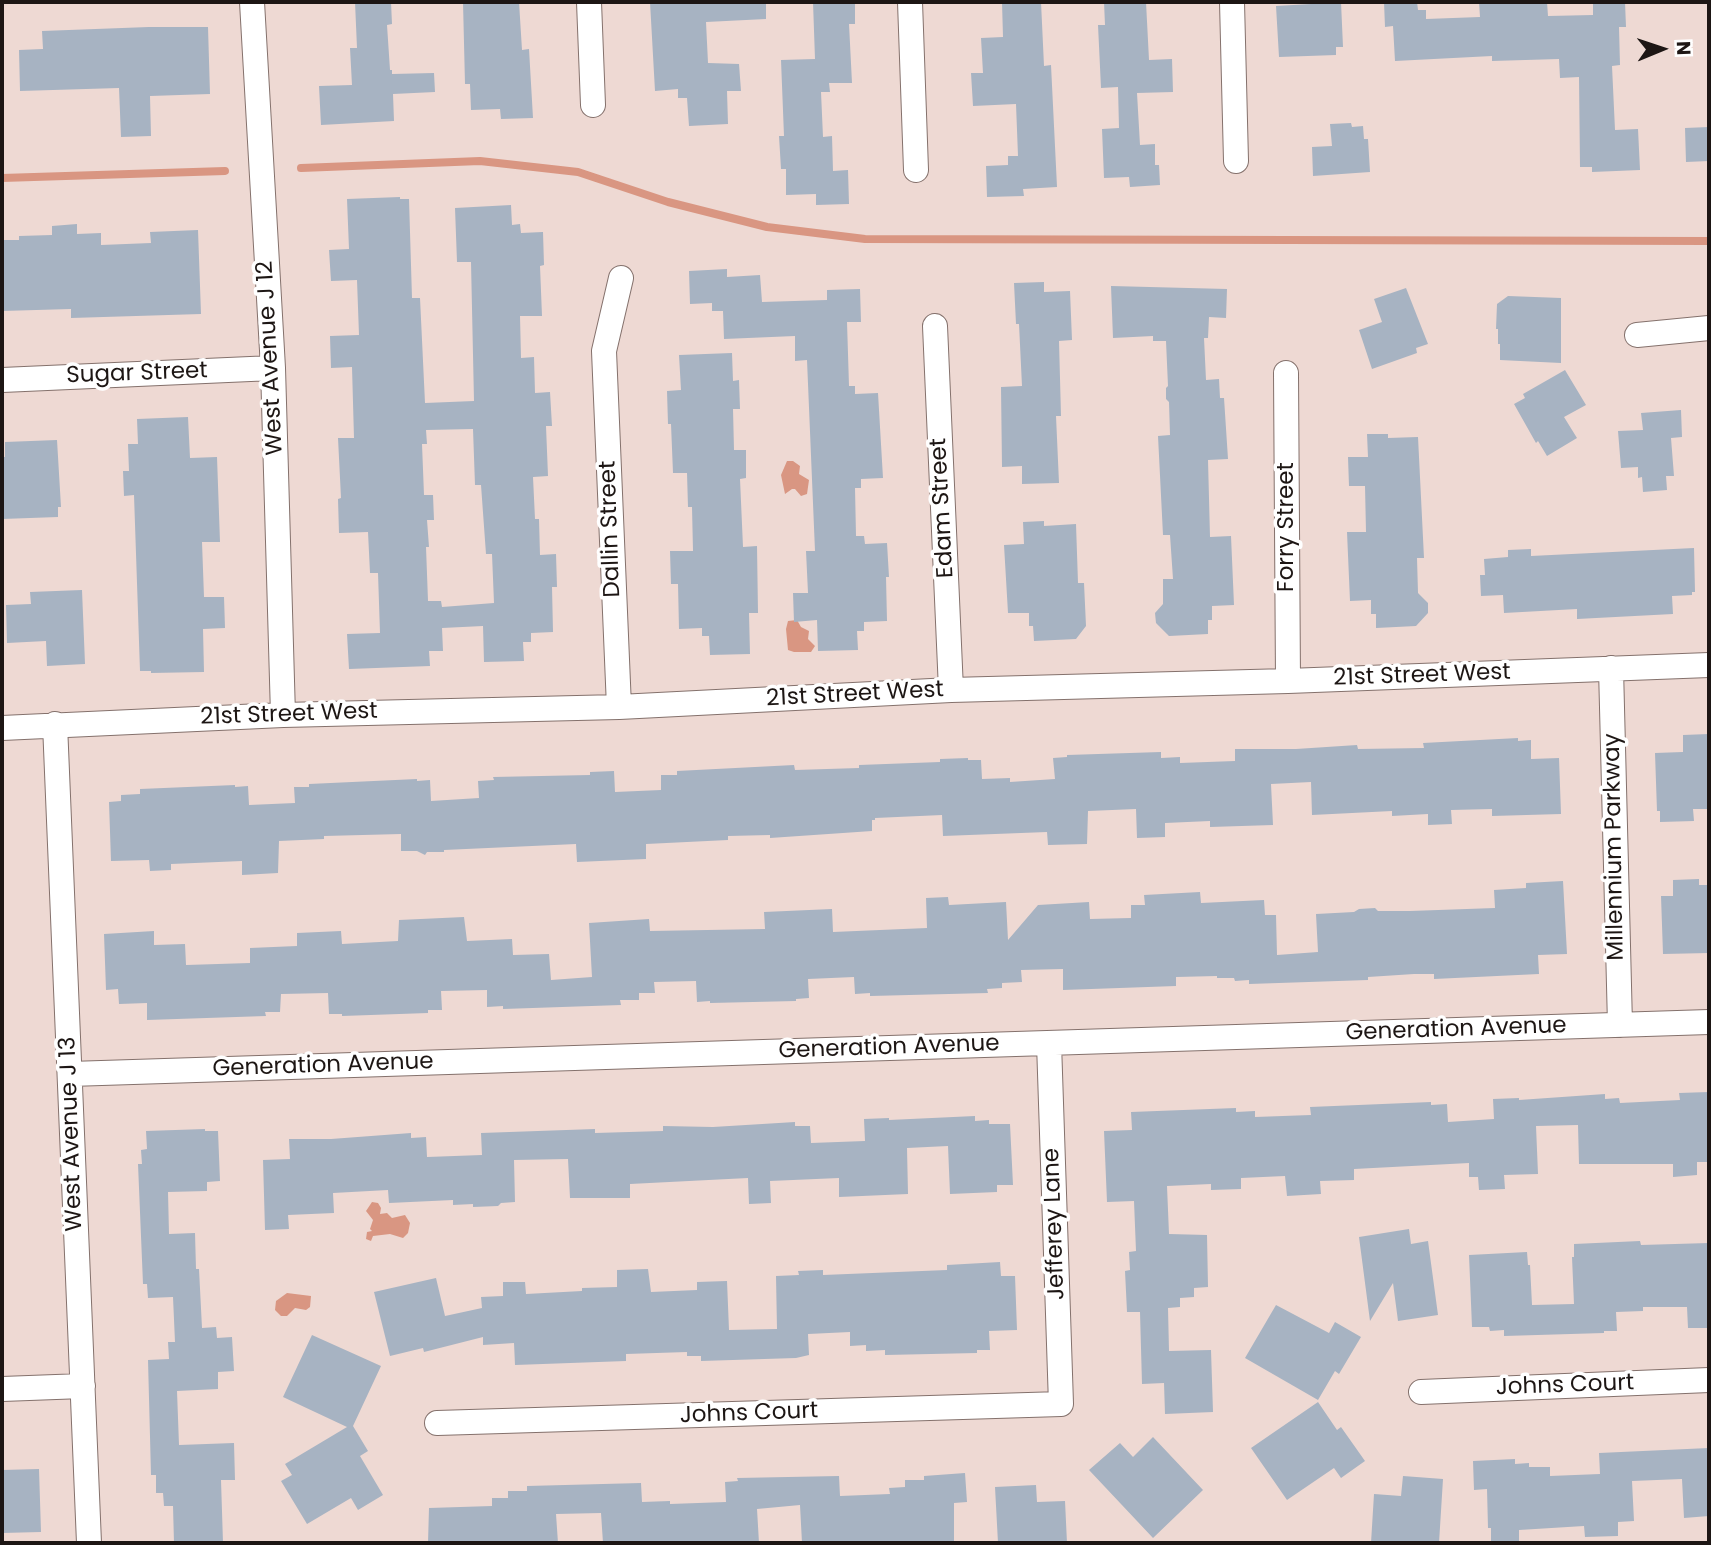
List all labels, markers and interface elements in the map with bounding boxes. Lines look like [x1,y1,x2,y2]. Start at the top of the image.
north arrow [1627,14,1697,84]
text: N [1670,41,1697,56]
street label: West Avenue J 12 [252,260,290,456]
street label: Sugar Street [66,358,208,390]
street label: Edam Street [926,437,960,579]
street label: Dallin Street [595,460,627,598]
street label: Forry Street [1273,462,1301,592]
street label: 21st Street West [1333,659,1511,693]
street label: 21st Street West [766,677,944,713]
street label: 21st Street West [200,698,378,732]
street label: Millennium Parkway [1599,733,1631,961]
street label: Generation Avenue [1345,1012,1567,1048]
street label: Generation Avenue [778,1030,1000,1066]
street label: West Avenue J 13 [55,1036,89,1232]
street label: Generation Avenue [212,1048,434,1084]
street label: Jefferey Lane [1039,1147,1071,1301]
street label: Johns Court [1495,1370,1635,1402]
street label: Johns Court [679,1398,819,1430]

